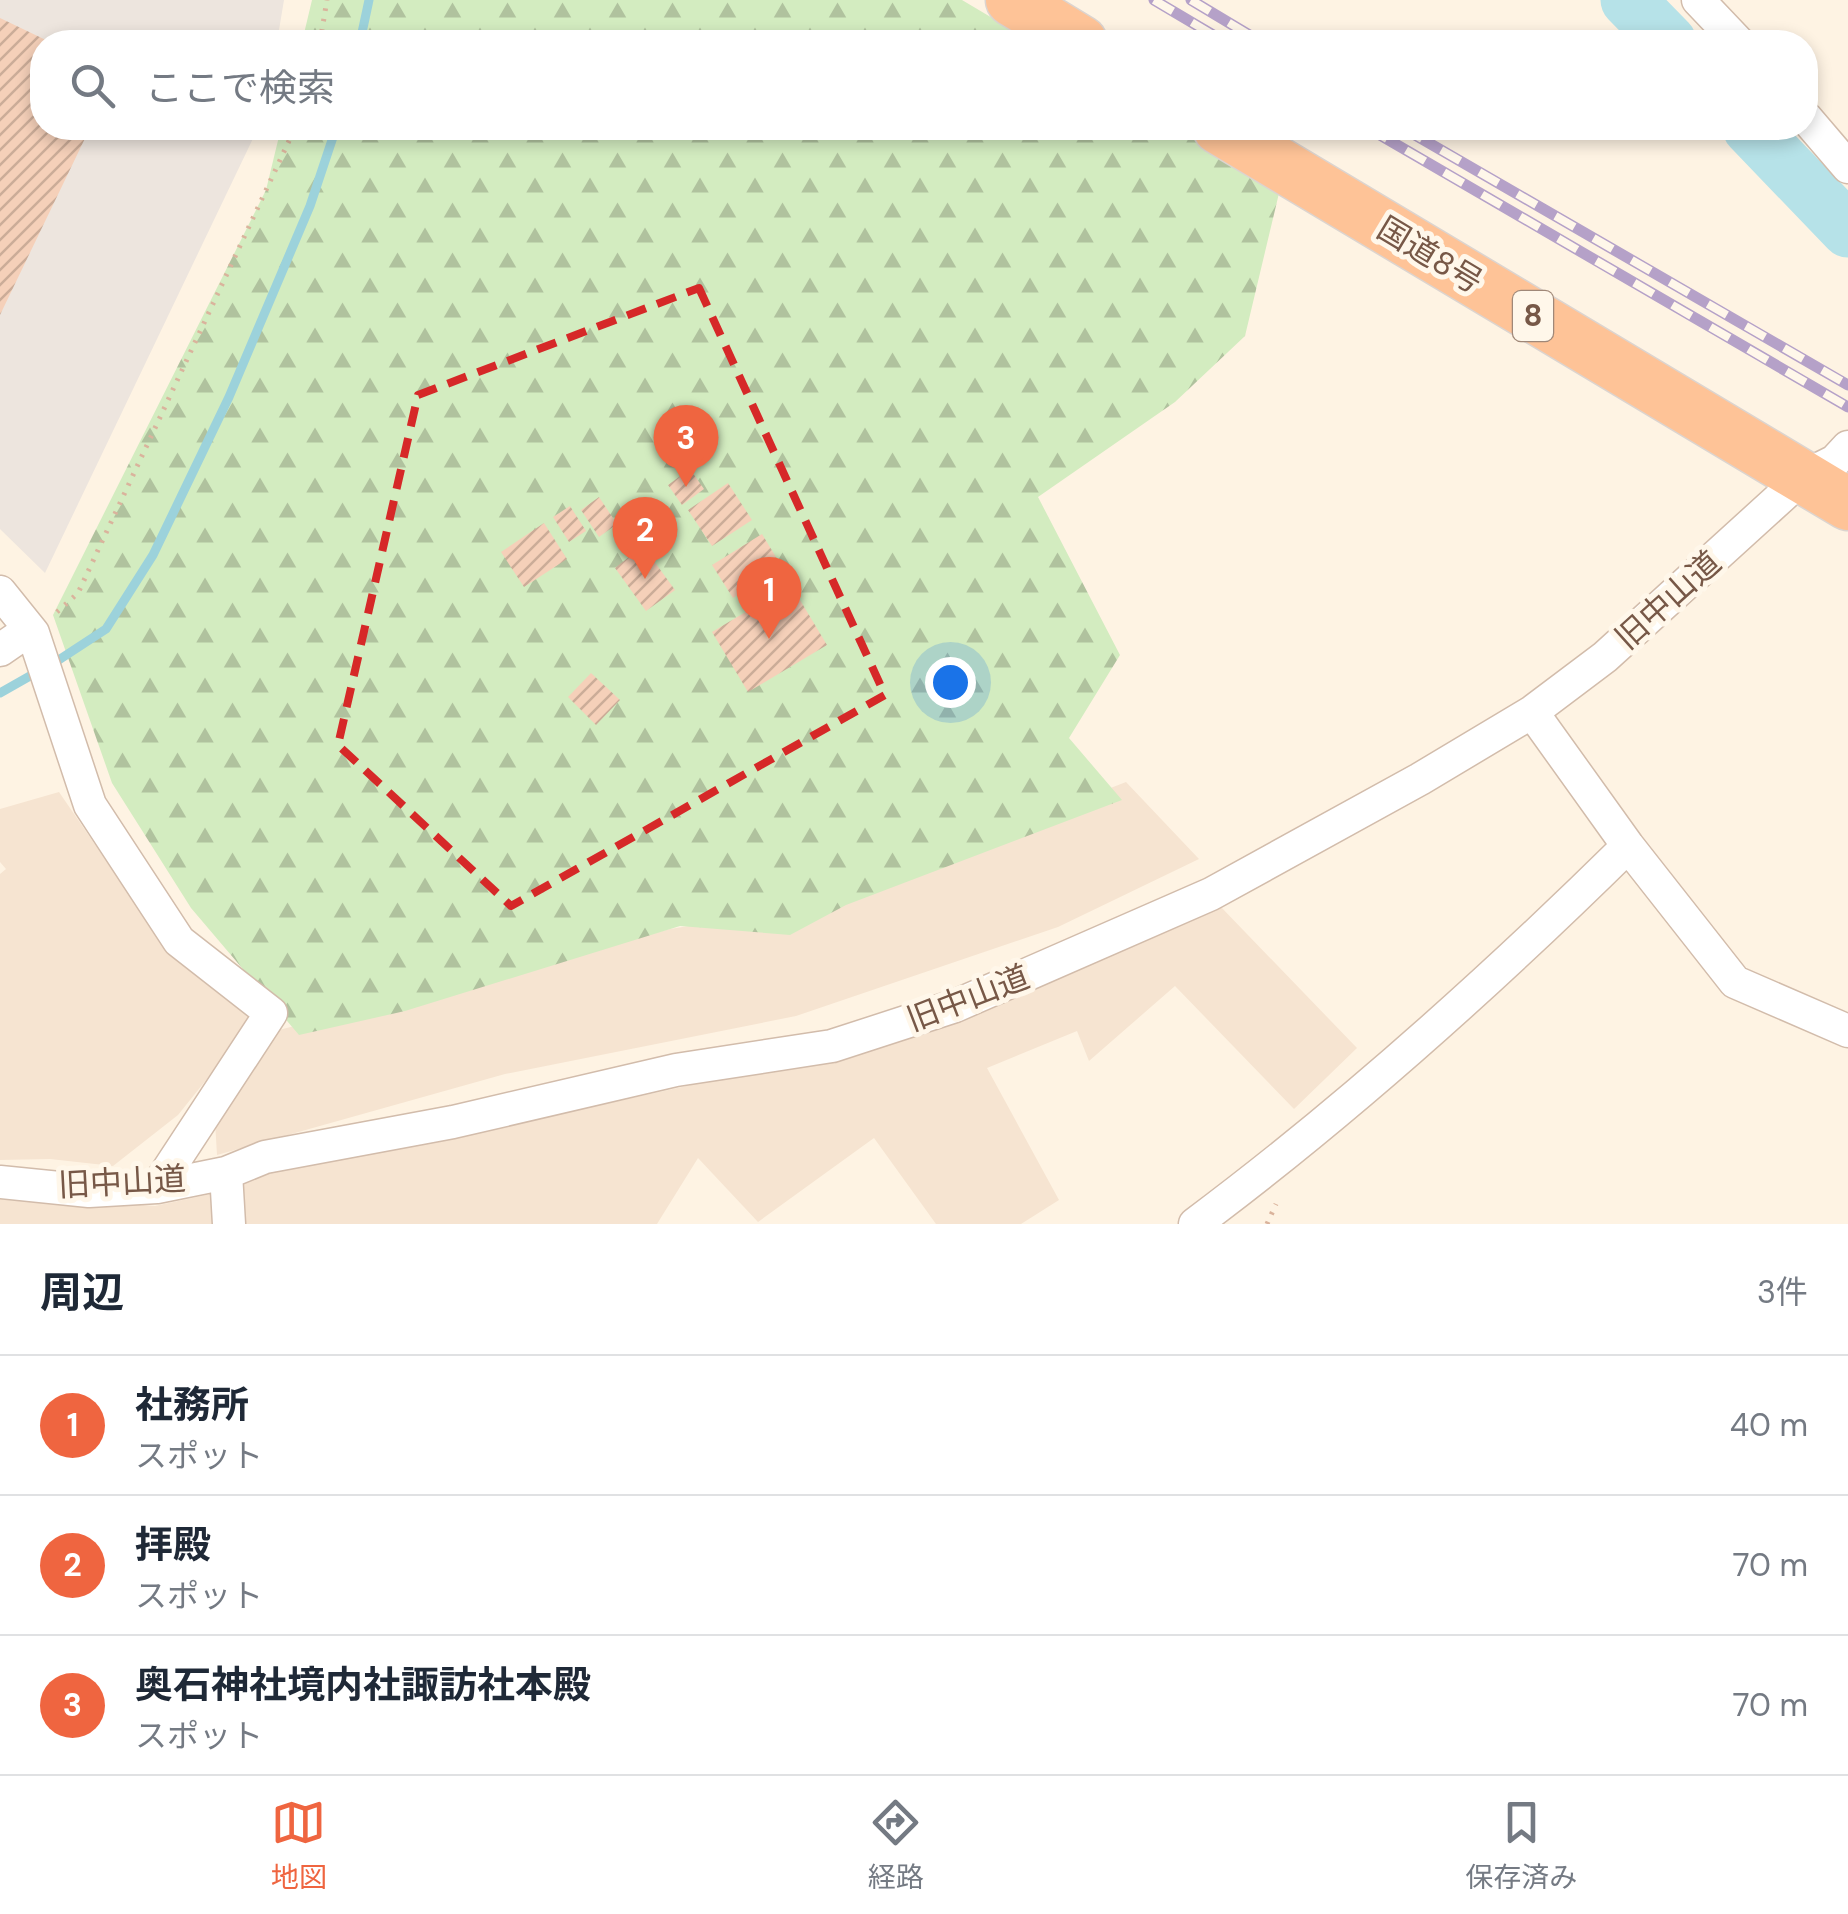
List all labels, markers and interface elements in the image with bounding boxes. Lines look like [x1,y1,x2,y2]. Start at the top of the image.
search box [30,30,1818,140]
icon: search [65,58,120,113]
text: ここで検索 [145,63,335,113]
street label: 国道8号 [1370,207,1490,303]
road number: 8 [1513,291,1553,341]
pin: 3 [654,404,718,487]
pin: 2 [612,496,678,579]
street label: 旧中山道 [1606,542,1730,658]
pin: 1 [736,556,802,639]
your location [925,657,976,708]
street label: 旧中山道 [901,955,1035,1041]
street label: 旧中山道 [57,1158,187,1206]
text: 周辺 [40,1265,124,1320]
text: 3件 [1757,1271,1808,1313]
text: 社務所 [135,1380,249,1430]
text: 1 [67,1404,78,1446]
text: 40 m [1730,1404,1808,1446]
text: スポット [135,1435,263,1477]
text: 拝殿 [135,1520,211,1570]
text: 2 [63,1544,82,1586]
text: 70 m [1732,1544,1808,1586]
text: スポット [135,1575,263,1617]
text: 奥石神社境内社諏訪社本殿 [135,1660,591,1710]
text: 3 [63,1684,82,1726]
text: 70 m [1732,1684,1808,1726]
text: スポット [135,1715,263,1757]
tab: 地図 [271,1795,327,1896]
tab: 経路 [868,1795,924,1896]
tab: 保存済み [1465,1795,1577,1896]

